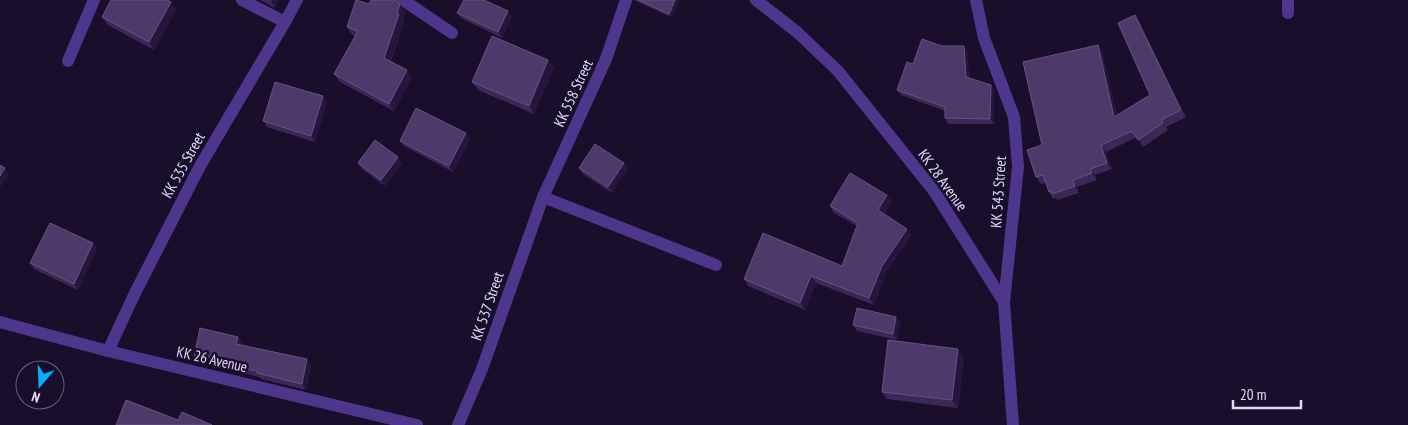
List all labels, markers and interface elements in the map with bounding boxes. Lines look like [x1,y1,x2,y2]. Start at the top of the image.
street label: KK 558 Street [549,56,597,130]
street label: KK 535 Street [157,129,209,201]
street label: KK 28 Avenue [914,145,972,215]
street label: KK 543 Street [986,155,1010,229]
street label: KK 537 Street [466,269,508,343]
street label: KK 26 Avenue [175,342,249,376]
north arrow [15,360,65,410]
scale bar [1233,378,1300,410]
text: 20 m [1240,385,1266,404]
text: N [29,388,42,407]

